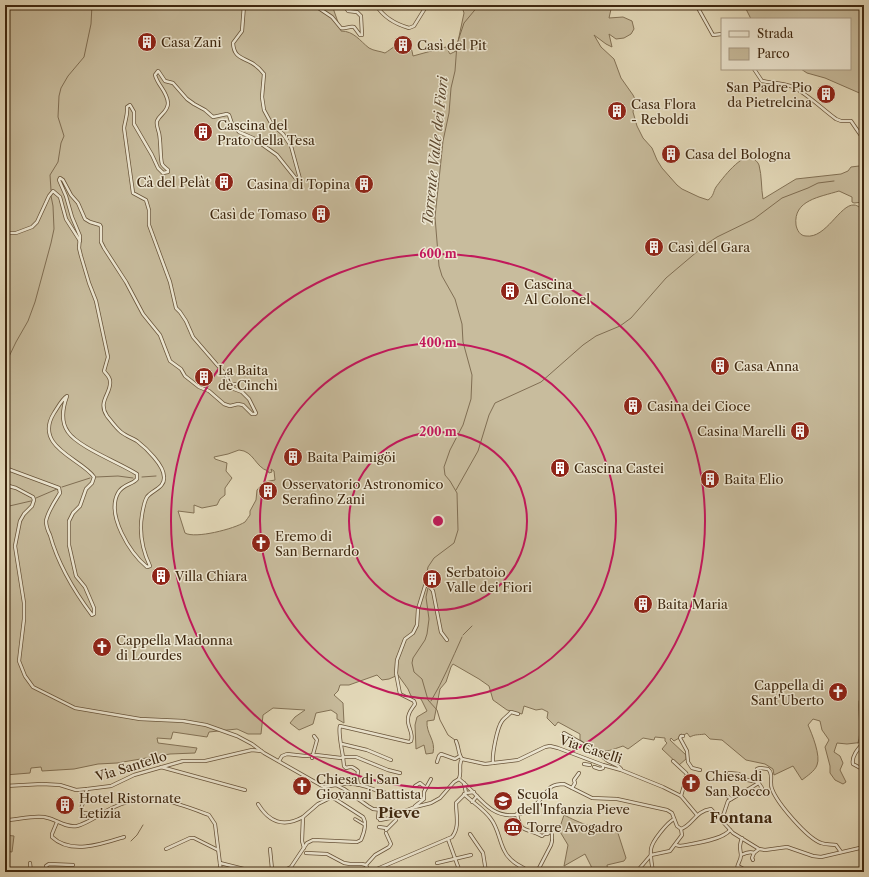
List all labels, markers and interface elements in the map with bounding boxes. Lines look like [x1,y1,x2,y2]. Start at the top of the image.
legend [721,18,851,70]
text: Strada [757,26,794,41]
building icon: Casa Zani [136,31,158,53]
place label: Casa Zani [161,34,221,50]
building icon: Casì del Pit [392,34,414,56]
place label: Casì del Pit [417,37,487,53]
text: Parco [757,46,790,61]
water label: Torrente Valle dei Fiori [418,74,452,227]
place label: San Padre Pio da Pietrelcina [726,79,812,110]
building icon: San Padre Pio da Pietrelcina [815,83,837,105]
place label: Casa Flora - Reboldi [631,96,696,127]
building icon: Casa Flora - Reboldi [606,100,628,122]
place label: Cascina del Prato della Tesa [217,117,315,148]
building icon: Cascina del Prato della Tesa [192,121,214,143]
building icon: Casa del Bologna [660,143,682,165]
place label: Casa del Bologna [685,146,791,162]
building icon: Cà del Pelàt [213,171,235,193]
building icon: Casina di Topina [353,173,375,195]
place label: Cà del Pelàt [136,174,210,190]
place label: Casina di Topina [247,176,350,192]
building icon: Casì de Tomaso [310,203,332,225]
place label: Casì de Tomaso [210,206,307,222]
building icon: Casì del Gara [643,236,665,258]
place label: Casì del Gara [668,239,750,255]
text: 600 m [419,246,457,261]
place label: Cascina Al Colonel [523,276,590,307]
building icon: Cascina Al Colonel [499,280,521,302]
text: 400 m [419,335,457,350]
building icon: Casa Anna [709,355,731,377]
place label: Casa Anna [734,358,799,374]
place label: La Baita dè Cinchì [218,362,278,393]
building icon: La Baita dè Cinchì [193,366,215,388]
building icon: Casina dei Cioce [622,395,644,417]
place label: Casina dei Cioce [647,398,750,414]
building icon: Casina Marelli [789,420,811,442]
place label: Casina Marelli [697,423,786,439]
text: 200 m [419,424,457,439]
building icon: Baita Paimigöi [282,446,304,468]
place label: Baita Paimigöi [307,449,396,465]
building icon: Cascina Castei [549,457,571,479]
place label: Cascina Castei [574,460,664,476]
building icon: Baita Elio [699,468,721,490]
place label: Baita Elio [724,471,783,487]
place label: Osservatorio Astronomico Serafino Zani [282,476,443,507]
building icon: Osservatorio Astronomico Serafino Zani [257,480,279,502]
centre of rings [431,514,445,528]
place label: Eremo di San Bernardo [275,528,359,559]
church icon: Eremo di San Bernardo [250,532,272,554]
place label: Serbatoio Valle dei Fiori [445,564,532,595]
building icon: Villa Chiara [150,565,172,587]
place label: Villa Chiara [174,568,248,584]
building icon: Serbatoio Valle dei Fiori [421,568,443,590]
building icon: Baita Maria [632,593,654,615]
place label: Baita Maria [657,596,728,612]
place label: Cappella Madonna di Lourdes [116,632,233,663]
church icon: Cappella Madonna di Lourdes [91,636,113,658]
place label: Cappella di Sant'Uberto [751,677,824,708]
church icon: Cappella di Sant'Uberto [827,681,849,703]
street label: Via Caselli [557,731,624,767]
street label: Via Santello [92,748,169,785]
place label: Chiesa di San Rocco [705,768,770,799]
place label: Chiesa di San Giovanni Battista [316,771,422,802]
church icon: Chiesa di San Rocco [680,772,702,794]
church icon: Chiesa di San Giovanni Battista [291,775,313,797]
place label: Scuola dell'Infanzia Pieve [517,786,630,817]
place label: Hotel Ristornate Letizia [79,790,181,821]
school or university icon: Scuola dell'Infanzia Pieve [492,790,514,812]
building icon: Hotel Ristornate Letizia [54,794,76,816]
district label: Pieve [378,803,420,822]
district label: Fontana [709,808,773,827]
museum icon: Torre Avogadro [502,816,524,838]
place label: Torre Avogadro [527,819,623,835]

